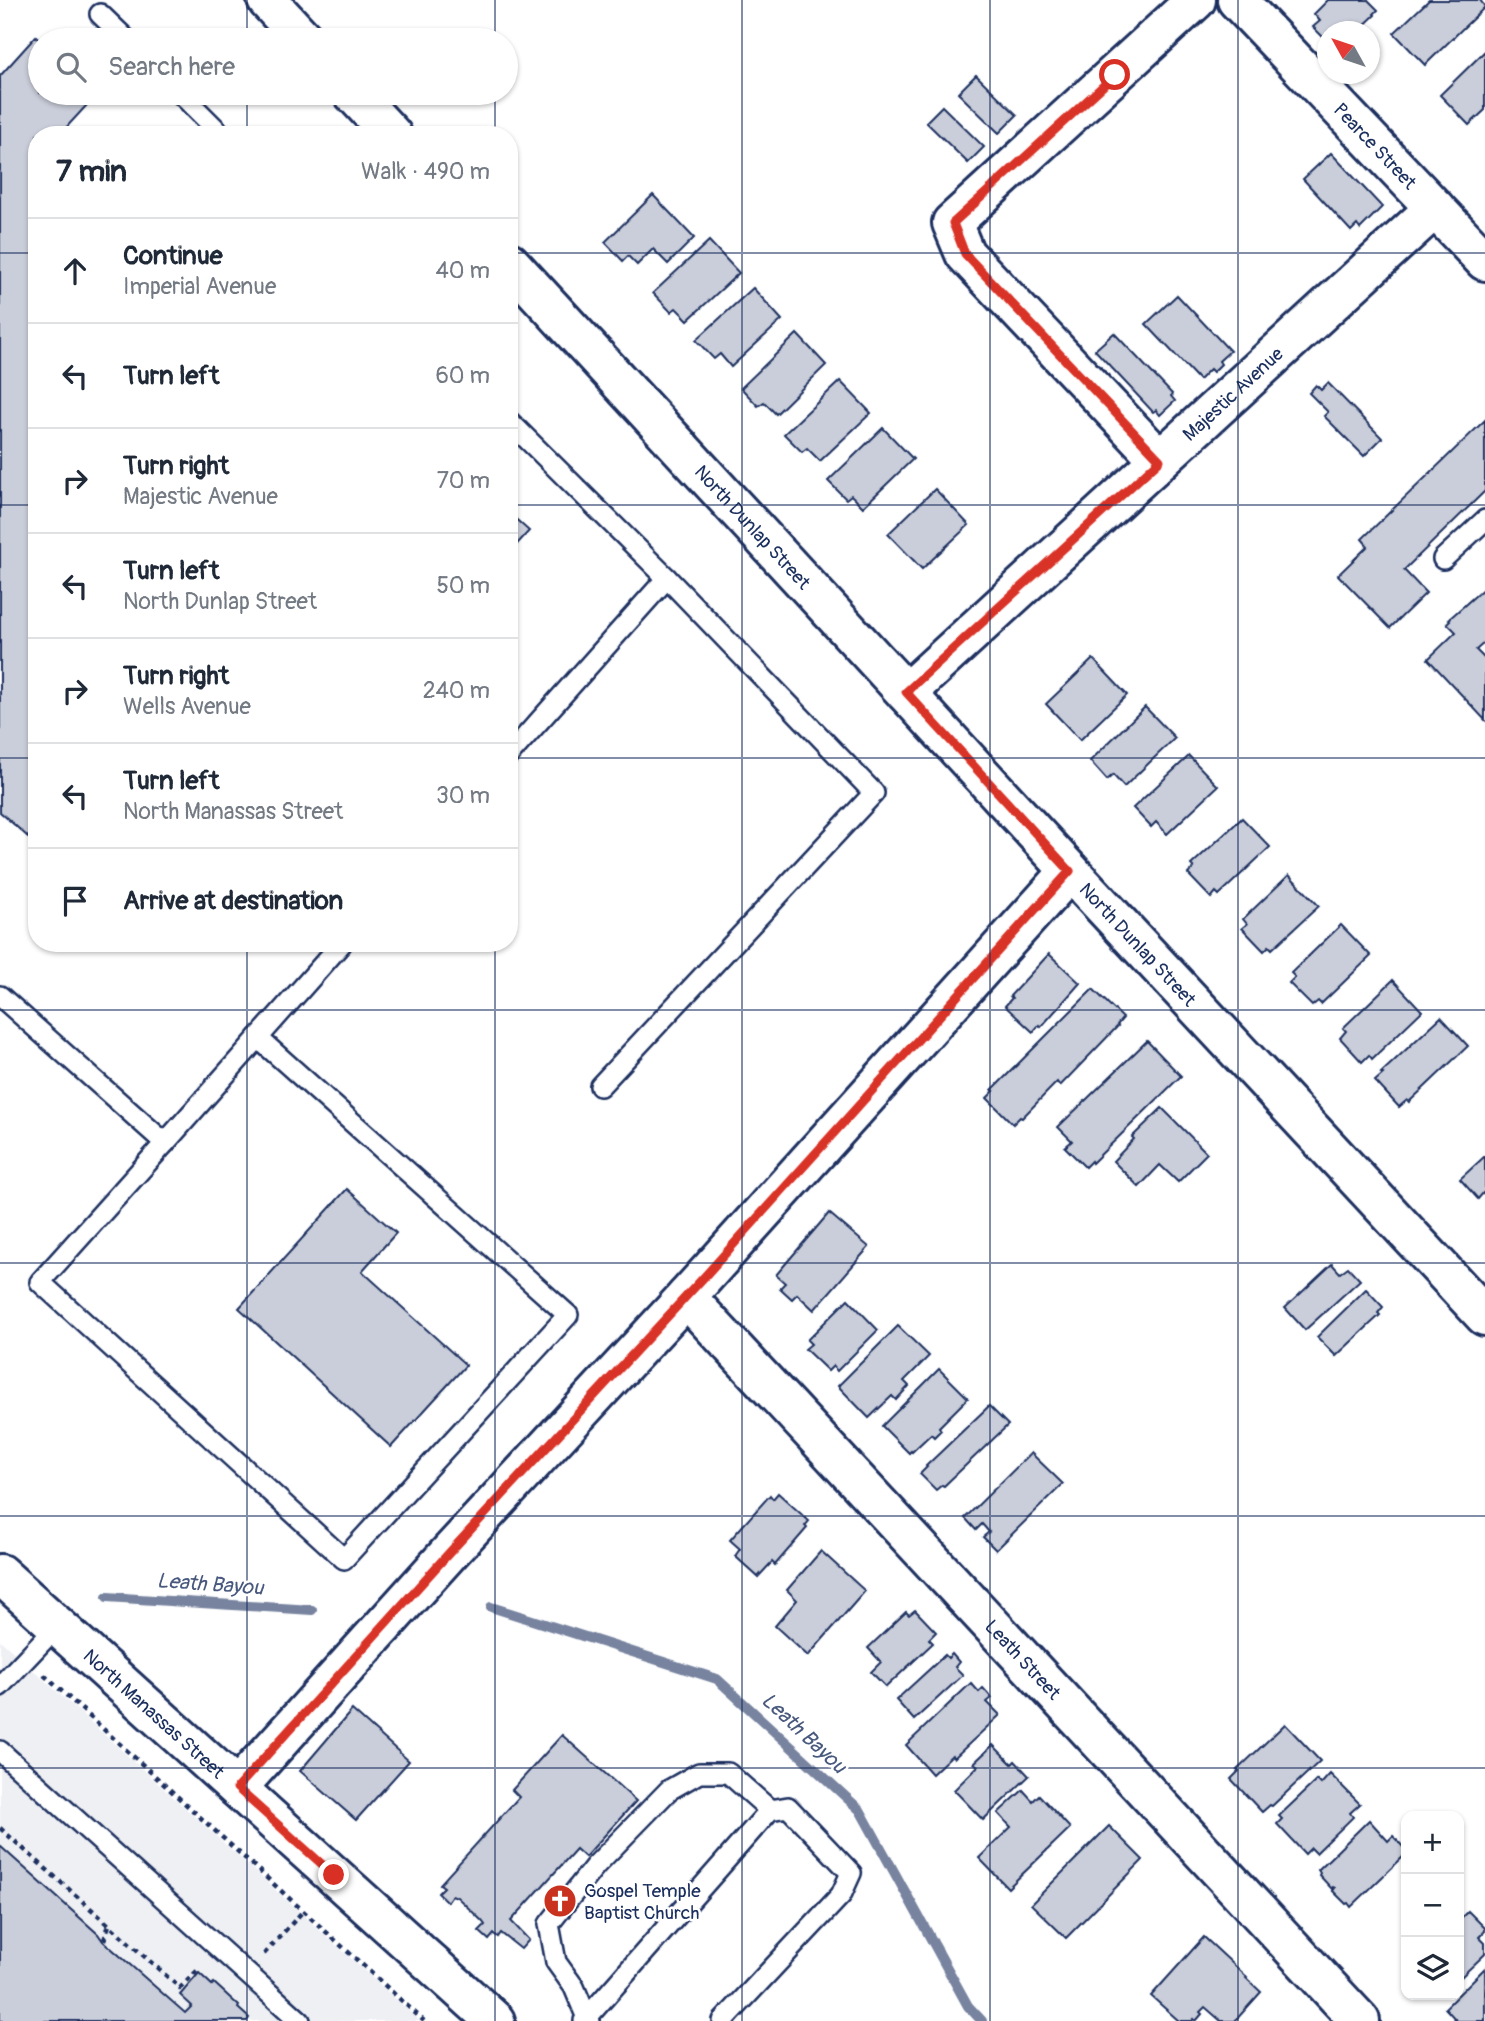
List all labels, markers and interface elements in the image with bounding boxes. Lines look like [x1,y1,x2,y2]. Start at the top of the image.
north arrow [1317,21,1380,84]
search box [28,28,518,105]
icon: search [52,48,90,86]
text: Search here [108,51,235,83]
route start [1099,59,1130,90]
street label: Pearce Street [1328,98,1422,195]
text: 7 min [56,153,127,190]
text: Walk · 490 m [361,157,490,186]
text: Continue [123,240,223,272]
icon: ahead [56,252,94,290]
text: 40 m [436,256,490,285]
text: Imperial Avenue [123,272,276,301]
street label: Majestic Avenue [1178,342,1289,446]
icon: left [56,357,94,395]
text: Turn left [123,360,219,392]
text: 60 m [435,361,490,390]
text: Turn right [123,450,229,482]
street label: North Dunlap Street [689,460,816,595]
icon: right [56,462,94,500]
text: 70 m [437,466,490,495]
text: Majestic Avenue [123,482,278,511]
text: Turn left [123,555,219,587]
icon: left [56,567,94,605]
text: 50 m [436,571,490,600]
text: North Dunlap Street [123,587,317,616]
text: Turn right [123,660,229,692]
icon: right [56,672,94,710]
text: 240 m [423,676,490,705]
text: Wells Avenue [123,692,251,721]
text: Turn left [123,765,219,797]
icon: left [56,777,94,815]
text: 30 m [436,781,490,810]
text: North Manassas Street [123,797,343,826]
street label: North Dunlap Street [1074,878,1201,1012]
icon: arrive [56,882,94,920]
text: Arrive at destination [123,885,343,917]
water label: Leath Bayou [156,1567,266,1602]
street label: Leath Street [979,1615,1066,1705]
street label: North Manassas Street [78,1644,230,1784]
water label: Leath Bayou [755,1687,853,1781]
map controls [1401,1811,1464,2000]
button: + [1401,1811,1464,1874]
route end [318,1859,349,1890]
button: − [1401,1874,1464,1937]
place label: Gospel Temple Baptist Church [584,1879,701,1925]
church icon: Gospel Temple Baptist Church [541,1882,579,1920]
button: layers [1401,1937,1464,2000]

